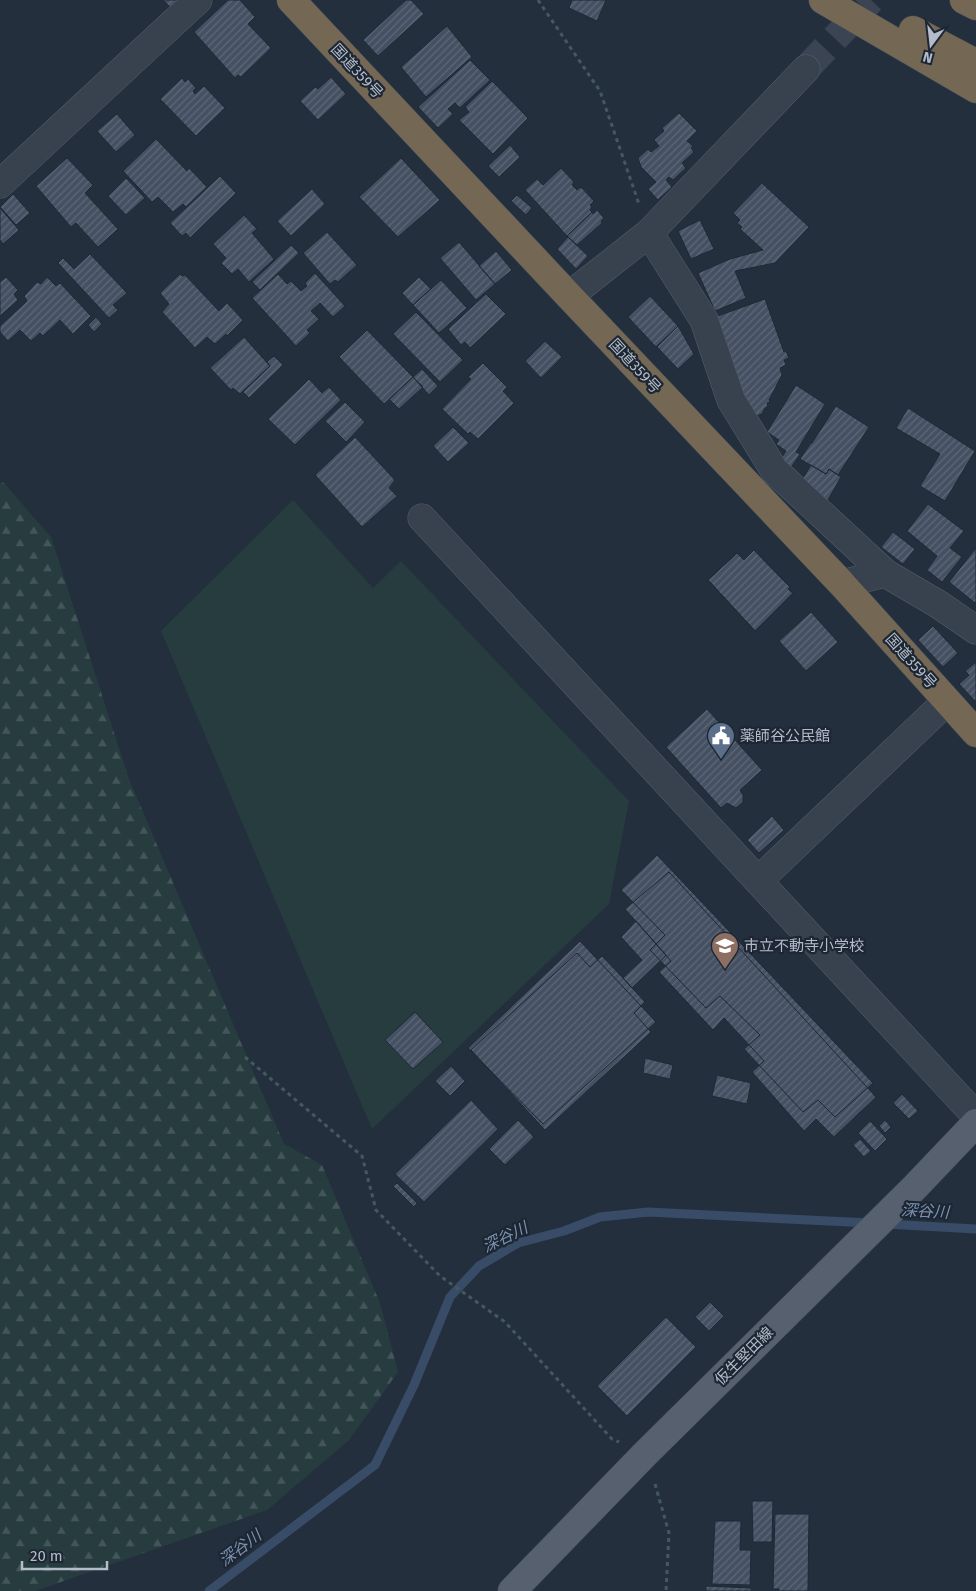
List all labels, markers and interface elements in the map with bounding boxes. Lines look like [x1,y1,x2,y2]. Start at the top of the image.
north arrow [906,20,956,70]
street label: 国道359号 [327,40,387,102]
text: N [921,48,934,66]
street label: 国道359号 [605,335,665,397]
street label: 国道359号 [882,630,940,692]
public building icon: 薬師谷公民館 [706,721,736,760]
place label: 薬師谷公民館 [740,727,830,745]
school or university icon: 市立不動寺小学校 [710,931,740,970]
place label: 市立不動寺小学校 [744,937,864,955]
water label: 深谷川 [901,1200,951,1222]
water label: 深谷川 [479,1217,533,1256]
street label: 仮生堅田線 [711,1323,777,1389]
water label: 深谷川 [215,1525,266,1570]
scale bar [22,1538,108,1570]
text: 20 m [30,1547,63,1565]

